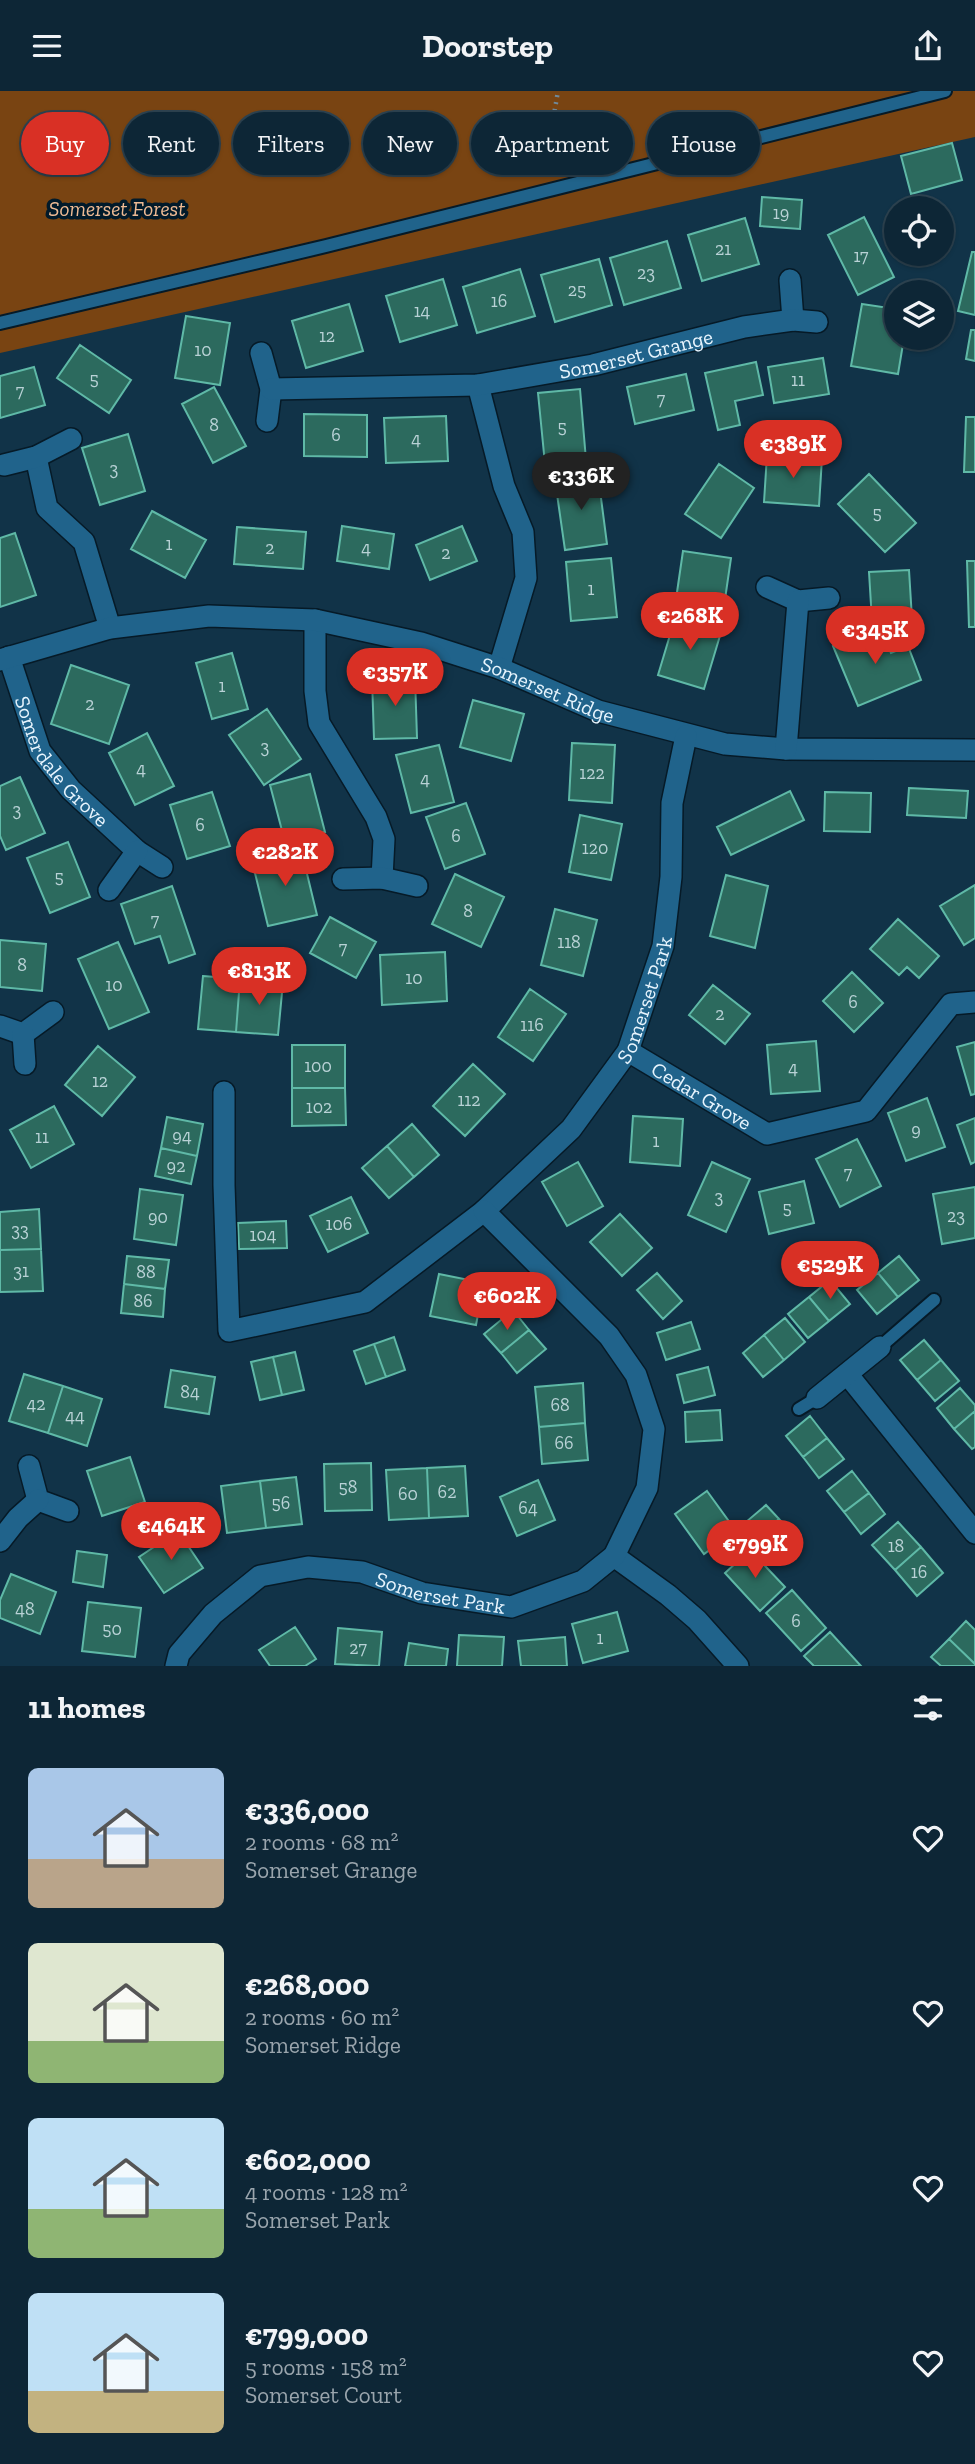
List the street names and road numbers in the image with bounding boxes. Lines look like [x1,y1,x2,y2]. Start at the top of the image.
street label: Somerset Grange [557,323,715,383]
street label: Somerset Ridge [478,651,617,727]
street label: Somerdale Grove [10,693,115,832]
street label: Somerset Park [611,935,676,1068]
street label: Cedar Grove [647,1056,757,1135]
street label: Somerset Park [373,1565,507,1618]

